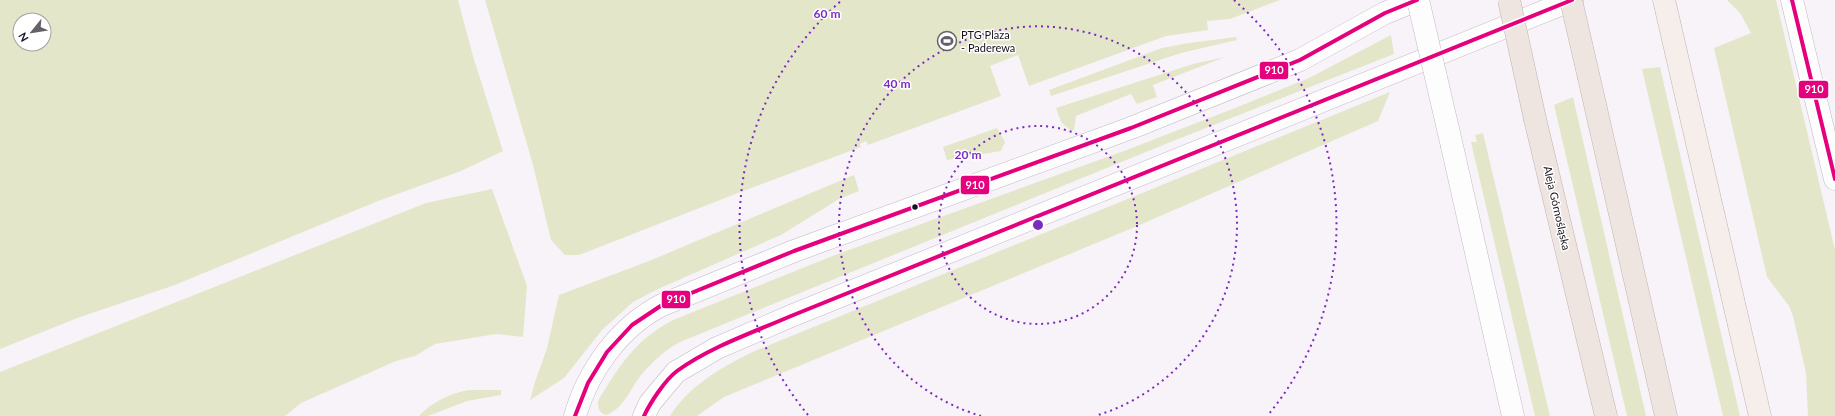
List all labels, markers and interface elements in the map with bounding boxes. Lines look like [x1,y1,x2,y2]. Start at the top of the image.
text: 60 m [814,6,840,21]
north arrow [12,12,52,52]
place label: PTG Plaza - Paderewa [961,28,1015,54]
text: N [15,30,31,44]
sports icon: PTG Plaza - Paderewa [936,30,958,52]
line badge: 910 [1259,61,1289,80]
text: 910 [1264,63,1284,76]
text: 40 m [884,76,910,91]
line badge: 910 [1798,80,1829,99]
text: 910 [1804,82,1824,95]
text: 20 m [955,147,981,162]
street label: Aleja Górnośląska [1541,165,1573,251]
line badge: 910 [960,175,990,195]
text: 910 [965,178,985,191]
unlabelled marker [910,202,920,212]
centre of rings [1031,218,1045,232]
line badge: 910 [661,290,691,309]
text: 910 [666,292,686,305]

